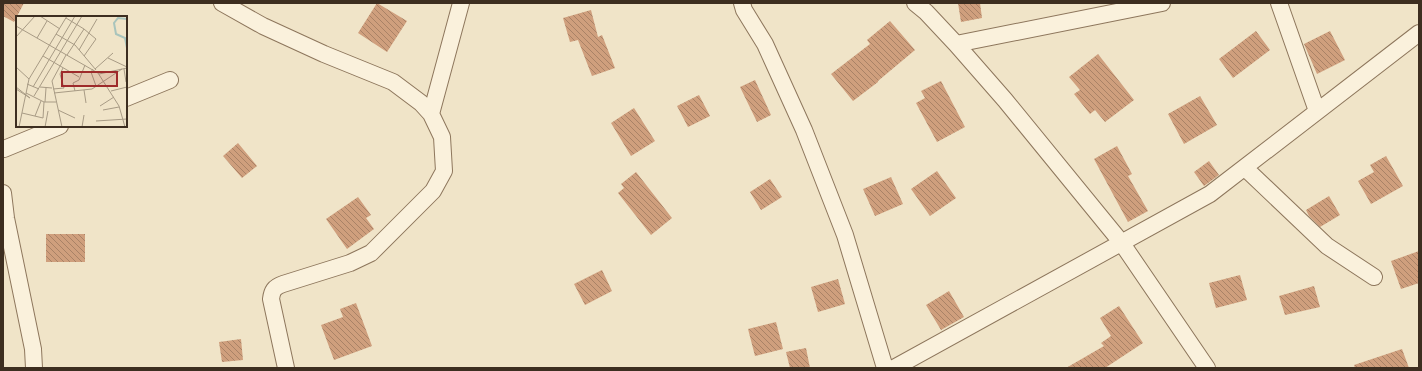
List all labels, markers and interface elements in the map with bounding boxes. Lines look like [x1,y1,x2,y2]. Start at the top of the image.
inset map [16,16,127,127]

